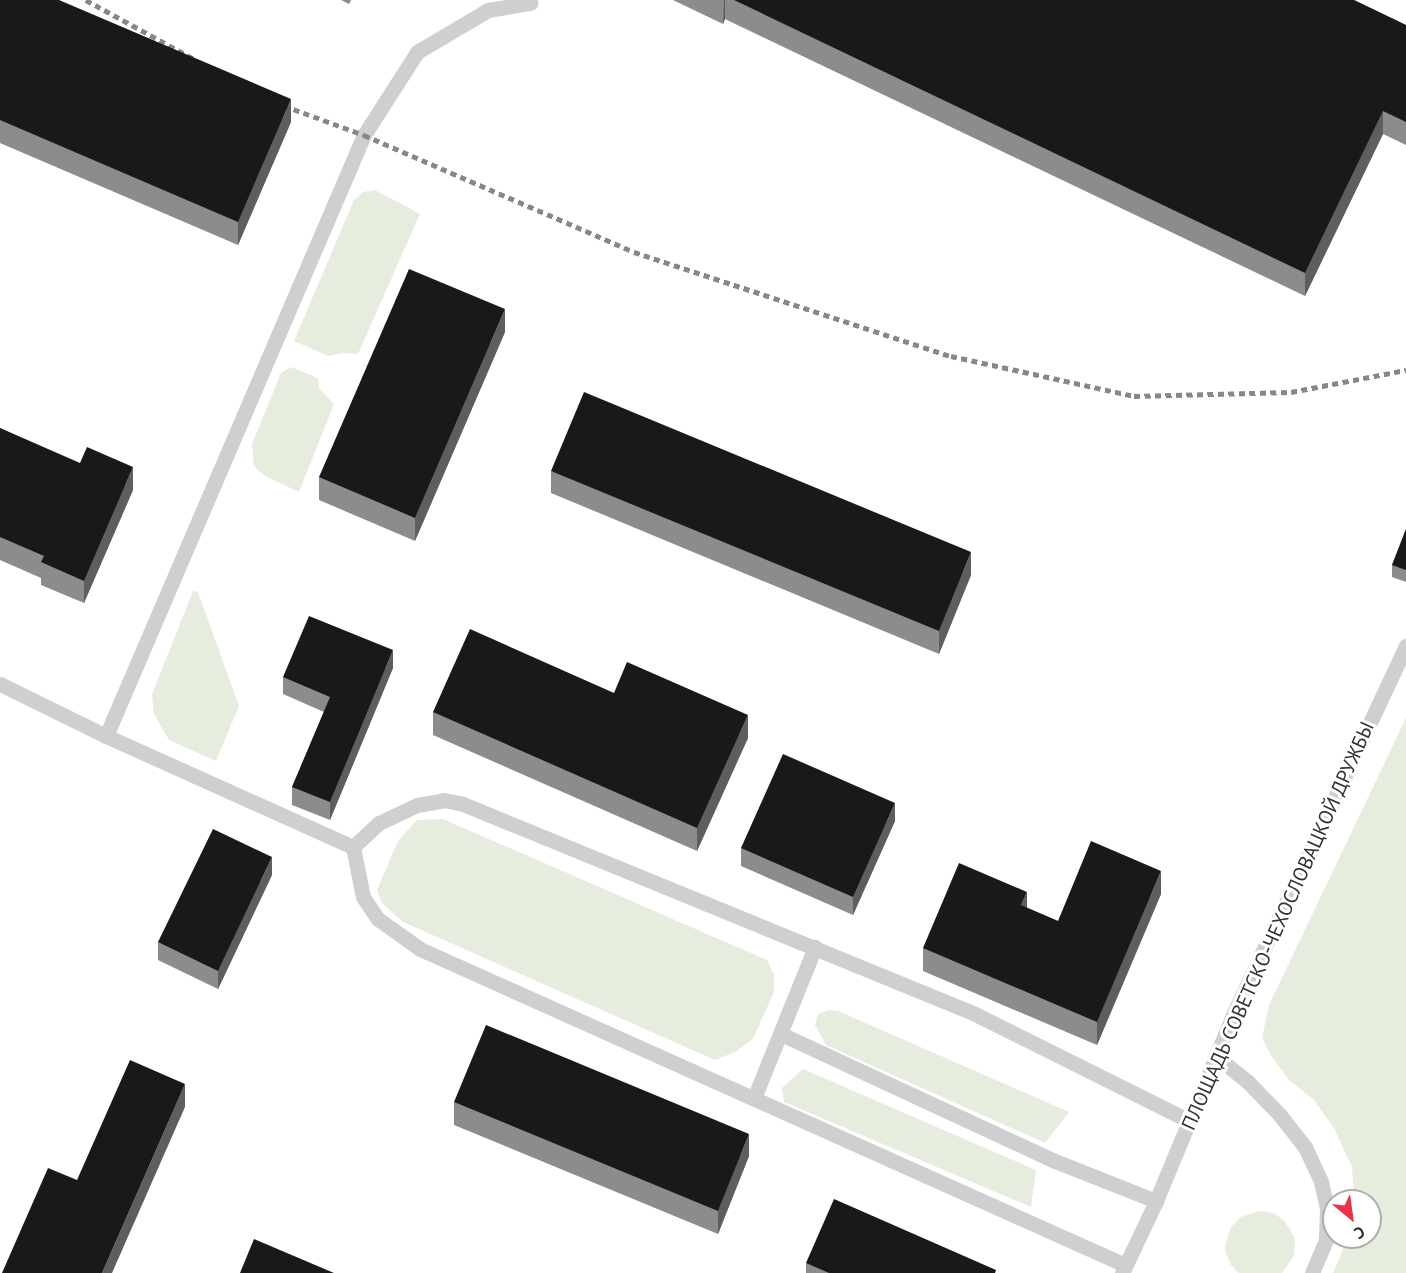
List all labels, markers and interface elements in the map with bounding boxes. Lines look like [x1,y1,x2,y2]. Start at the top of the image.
street label: ПЛОЩАДЬ СОВЕТСКО-ЧЕХОСЛОВАЦКОЙ ДРУЖБЫ [1176,718,1380,1134]
north arrow [1322,1189,1382,1249]
text: С [1351,1222,1369,1244]

